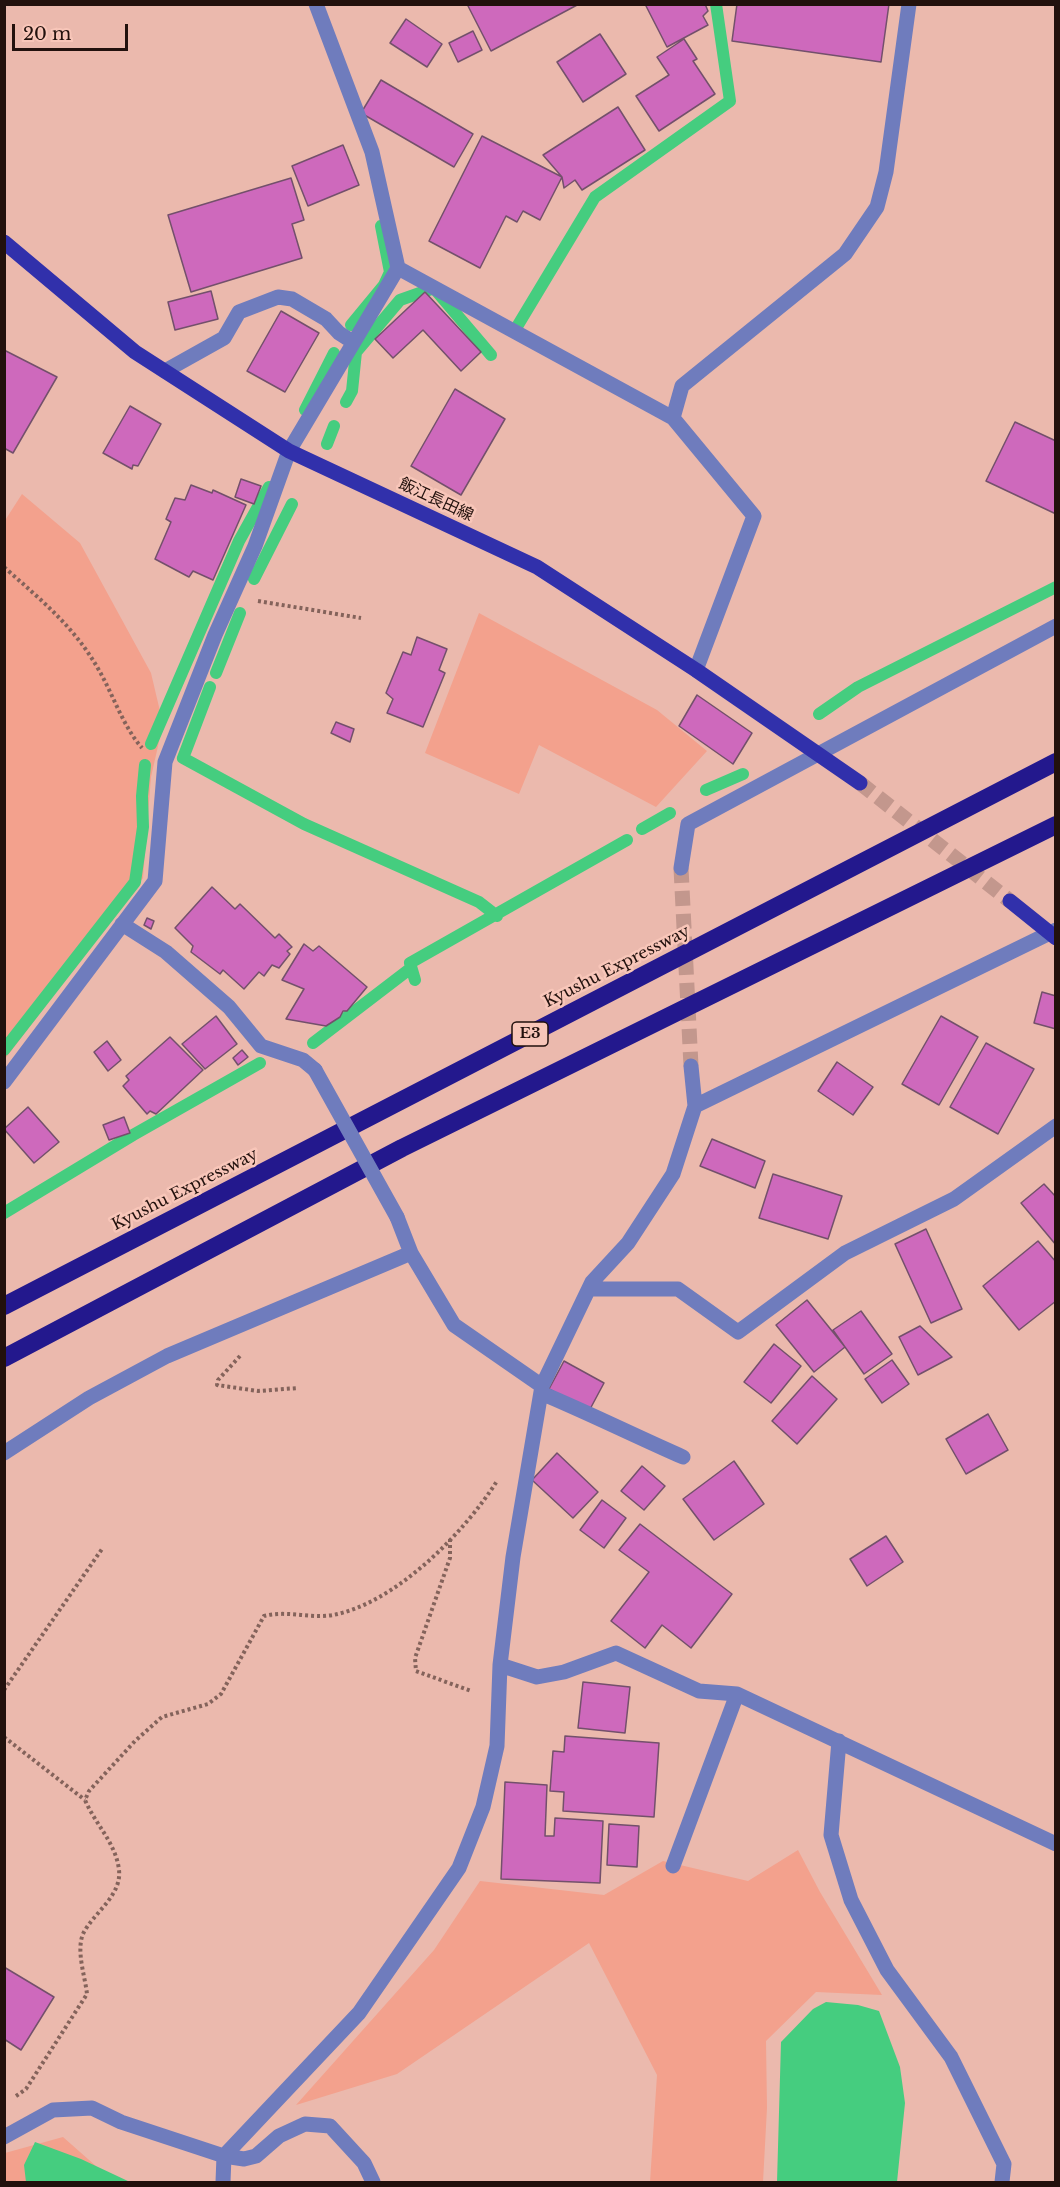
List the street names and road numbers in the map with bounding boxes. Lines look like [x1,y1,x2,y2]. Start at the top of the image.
street label: 飯江長田線 [396,474,476,526]
street label: Kyushu Expressway [541,922,693,1012]
road number: E3 [512,1022,548,1046]
street label: Kyushu Expressway [109,1145,261,1235]

